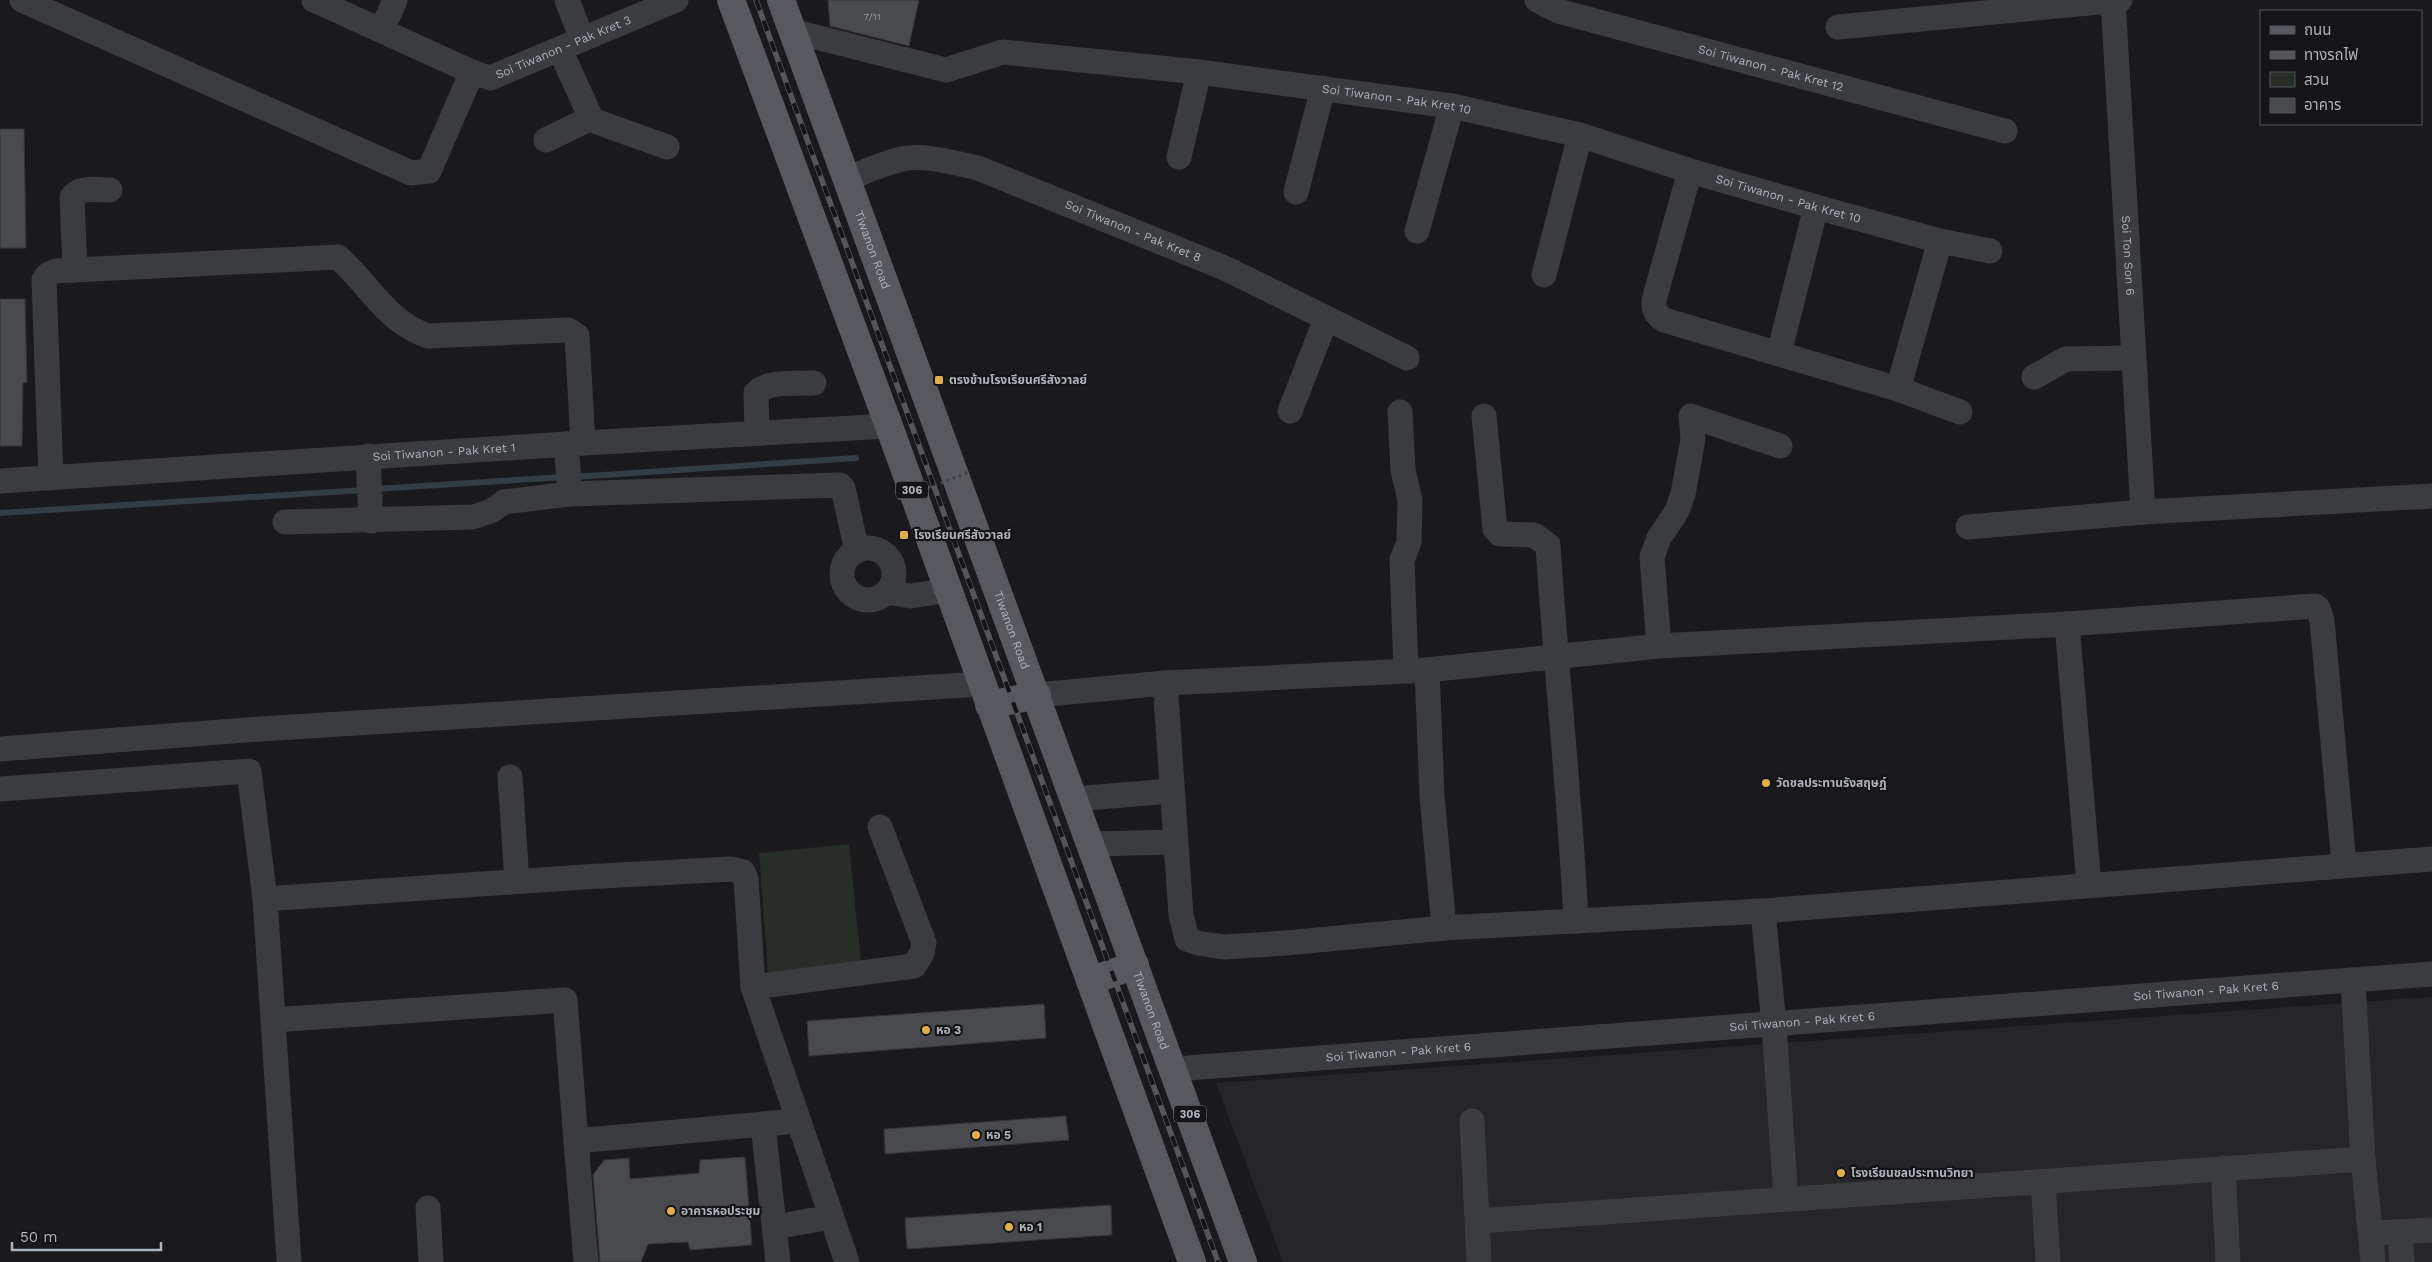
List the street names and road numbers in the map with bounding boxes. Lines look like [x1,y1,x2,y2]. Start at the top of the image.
street label: Soi Tiwanon - Pak Kret 3 [493,13,633,82]
street label: Soi Tiwanon - Pak Kret 12 [1697,42,1845,94]
street label: Soi Tiwanon - Pak Kret 10 [1321,82,1472,117]
street label: Soi Tiwanon - Pak Kret 10 [1714,172,1862,226]
street label: Soi Tiwanon - Pak Kret 8 [1063,197,1203,265]
street label: Tiwanon Road [852,209,893,291]
street label: Soi Ton Son 6 [2119,215,2137,296]
street label: Soi Tiwanon - Pak Kret 1 [372,440,516,464]
road number: 306 [896,482,928,498]
street label: Tiwanon Road [991,589,1032,671]
street label: Tiwanon Road [1130,969,1172,1052]
street label: Soi Tiwanon - Pak Kret 6 [2133,979,2279,1004]
street label: Soi Tiwanon - Pak Kret 6 [1729,1009,1875,1034]
street label: Soi Tiwanon - Pak Kret 6 [1325,1040,1472,1065]
road number: 306 [1174,1106,1206,1122]

